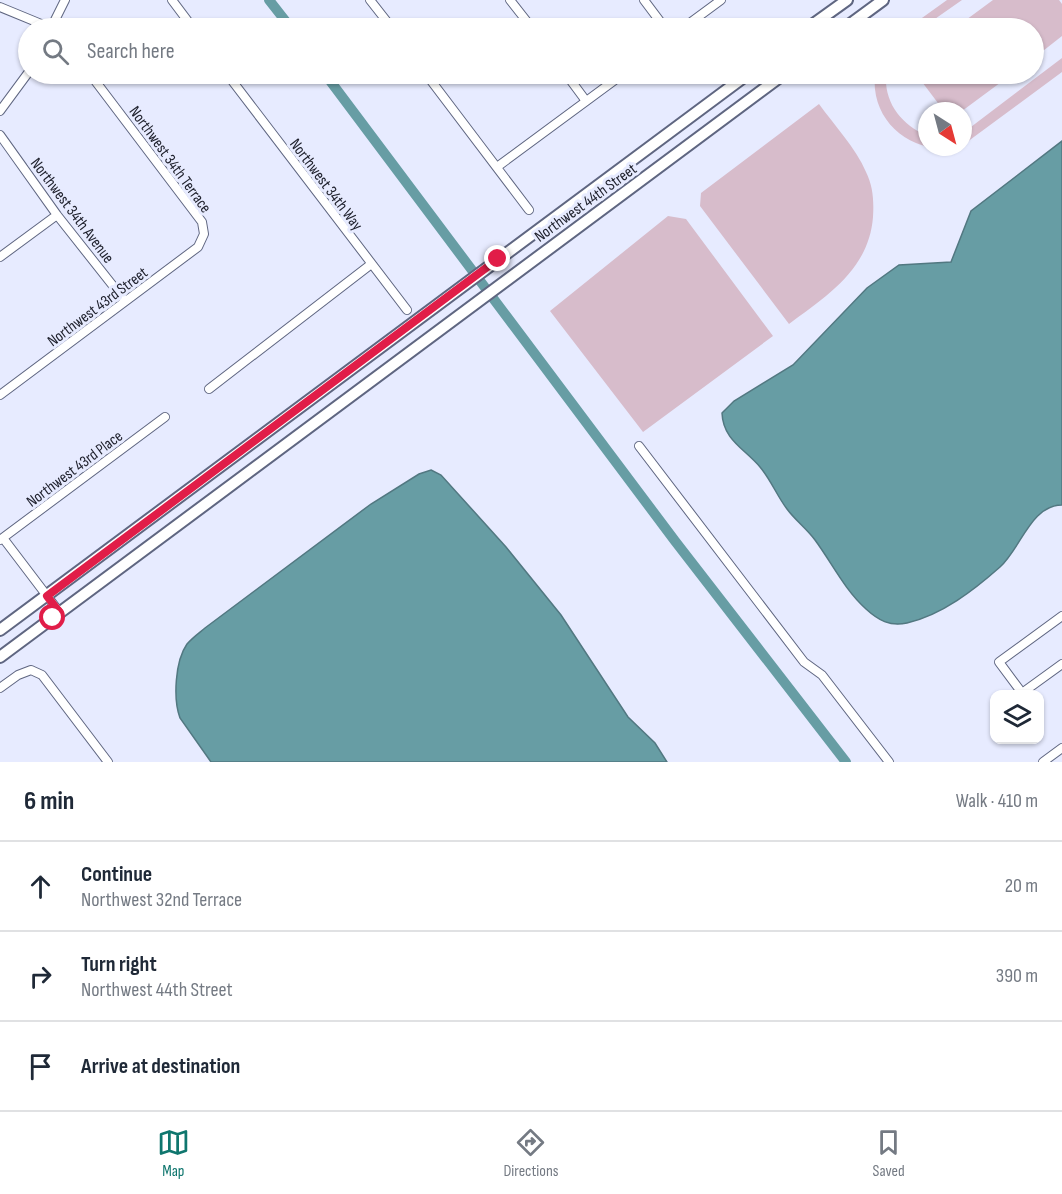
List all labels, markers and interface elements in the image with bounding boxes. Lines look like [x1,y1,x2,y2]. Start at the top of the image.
search box [18,18,1044,84]
icon: search [39,35,72,68]
text: Search here [87,38,174,65]
north arrow [918,102,972,156]
street label: Northwest 34th Terrace [125,103,215,217]
street label: Northwest 34th Way [285,135,366,234]
street label: Northwest 34th Avenue [26,155,117,267]
street label: Northwest 44th Street [531,160,641,247]
route end [484,245,510,271]
street label: Northwest 43rd Street [44,263,152,351]
street label: Northwest 43rd Place [23,427,127,512]
route start [39,604,65,630]
map controls [990,690,1044,744]
button: layers [990,690,1044,744]
text: 6 min [24,786,74,817]
text: Walk · 410 m [956,789,1038,813]
text: Continue [81,861,152,888]
icon: ahead [24,870,57,903]
text: 20 m [1005,874,1038,898]
text: Northwest 32nd Terrace [81,888,242,912]
text: Turn right [81,951,157,978]
icon: right [24,960,57,993]
text: 390 m [996,964,1038,988]
text: Northwest 44th Street [81,978,233,1002]
icon: arrive [24,1050,57,1083]
text: Arrive at destination [81,1053,240,1080]
tab: Map [157,1126,190,1181]
tab: Directions [503,1126,559,1181]
tab: Saved [872,1126,905,1181]

